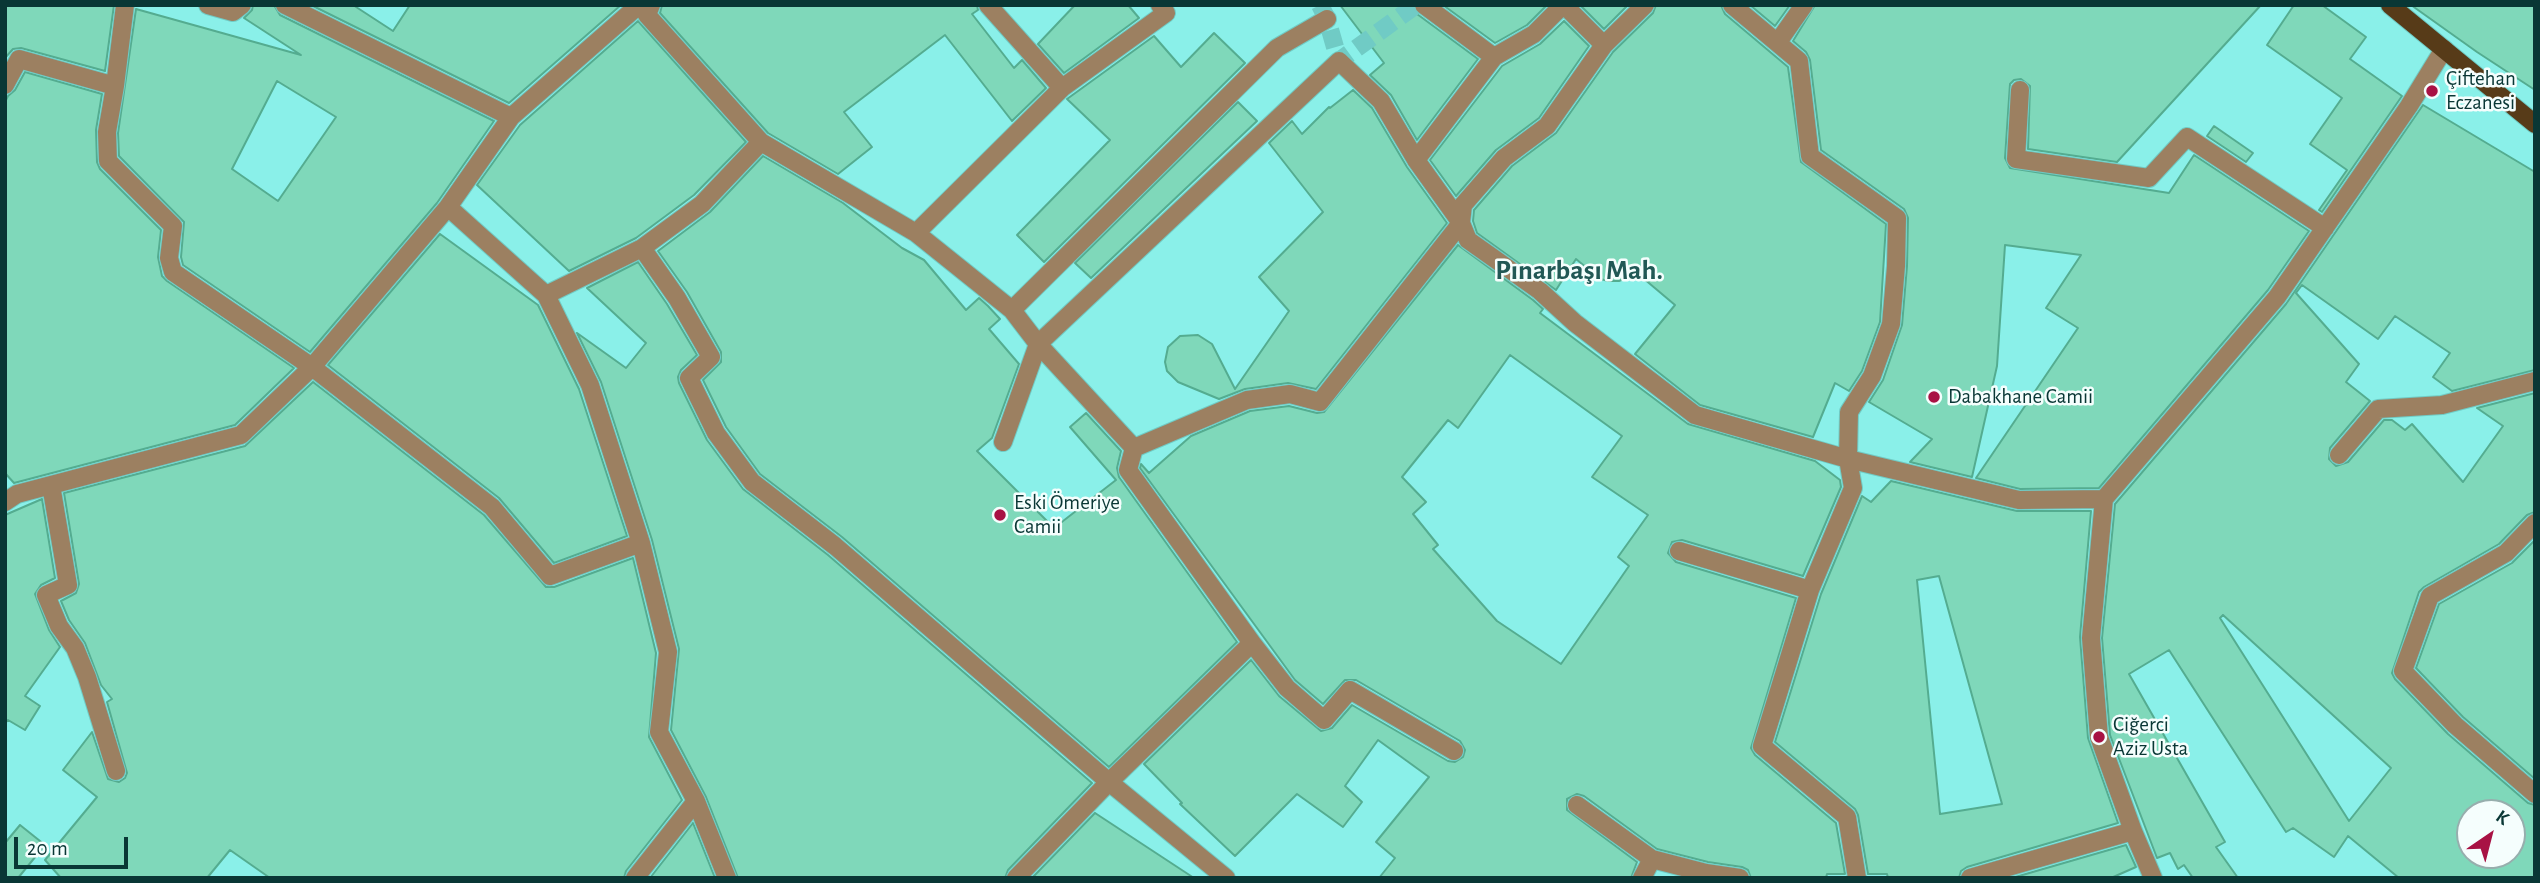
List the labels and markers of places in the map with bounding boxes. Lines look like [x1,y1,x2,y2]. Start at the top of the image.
place label: Çiftehan Eczanesi [2446,66,2516,116]
marker: Çiftehan Eczanesi [2424,83,2440,99]
place label: Dabakhane Camii [1948,384,2093,410]
marker: Dabakhane Camii [1926,389,1942,405]
place label: Eski Ömeriye Camii [1014,490,1120,540]
marker: Eski Ömeriye Camii [992,507,1008,523]
place label: Ciğerci Aziz Usta [2113,712,2188,762]
marker: Ciğerci Aziz Usta [2091,729,2107,745]

